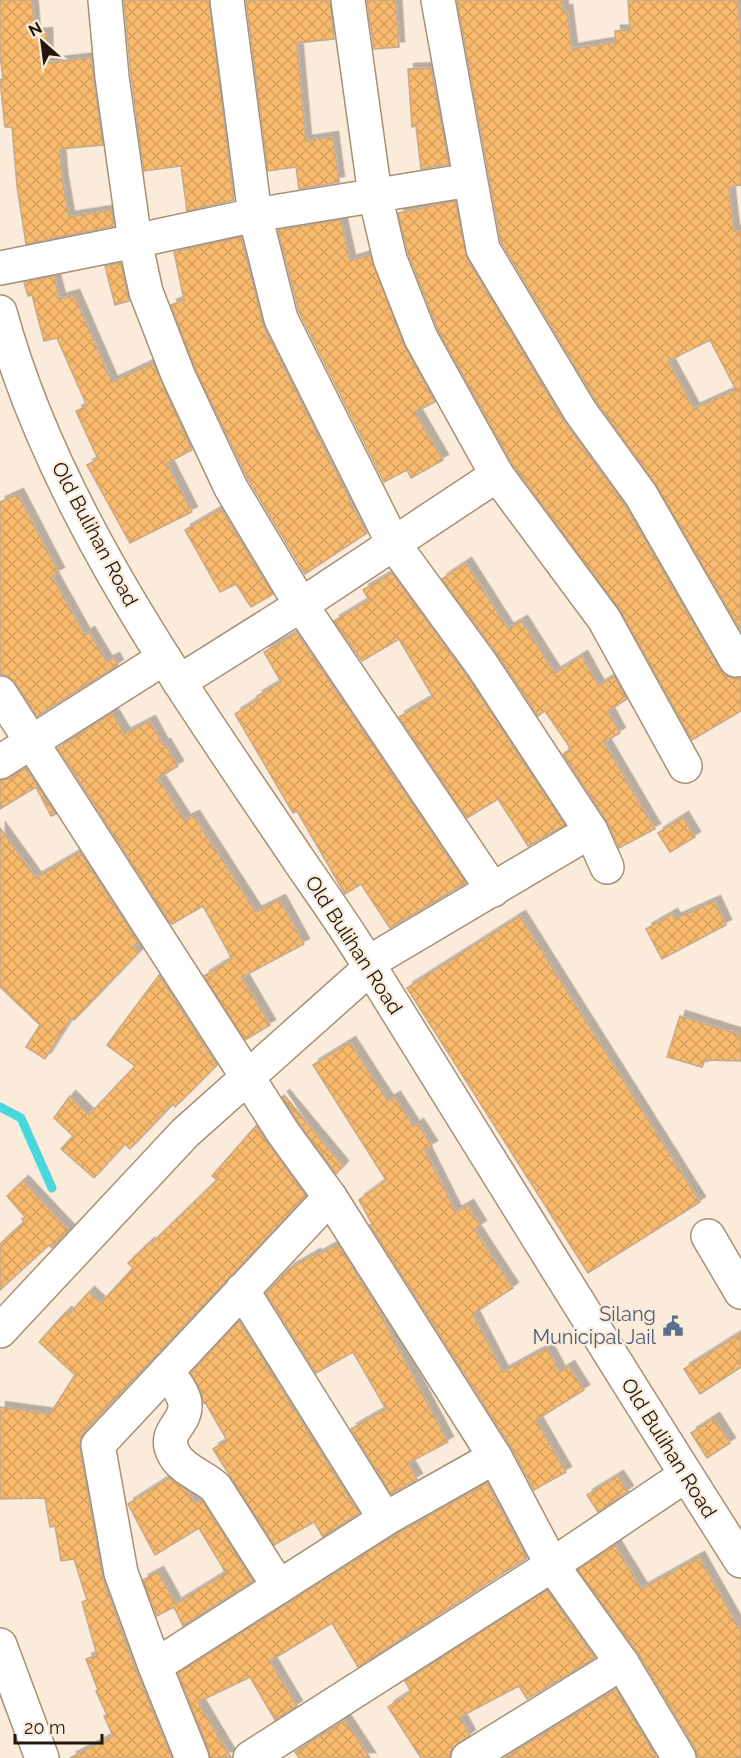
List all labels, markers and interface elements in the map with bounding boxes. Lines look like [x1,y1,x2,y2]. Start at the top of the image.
north arrow [12,12,72,72]
text: N [25,18,45,40]
street label: Old Bulihan Road [47,458,143,610]
street label: Old Bulihan Road [300,871,408,1019]
place label: Silang Municipal Jail [532,1302,657,1349]
public building icon: Silang Municipal Jail [661,1314,685,1338]
street label: Old Bulihan Road [616,1374,722,1522]
scale bar [15,1707,102,1745]
text: 20 m [24,1717,66,1738]

